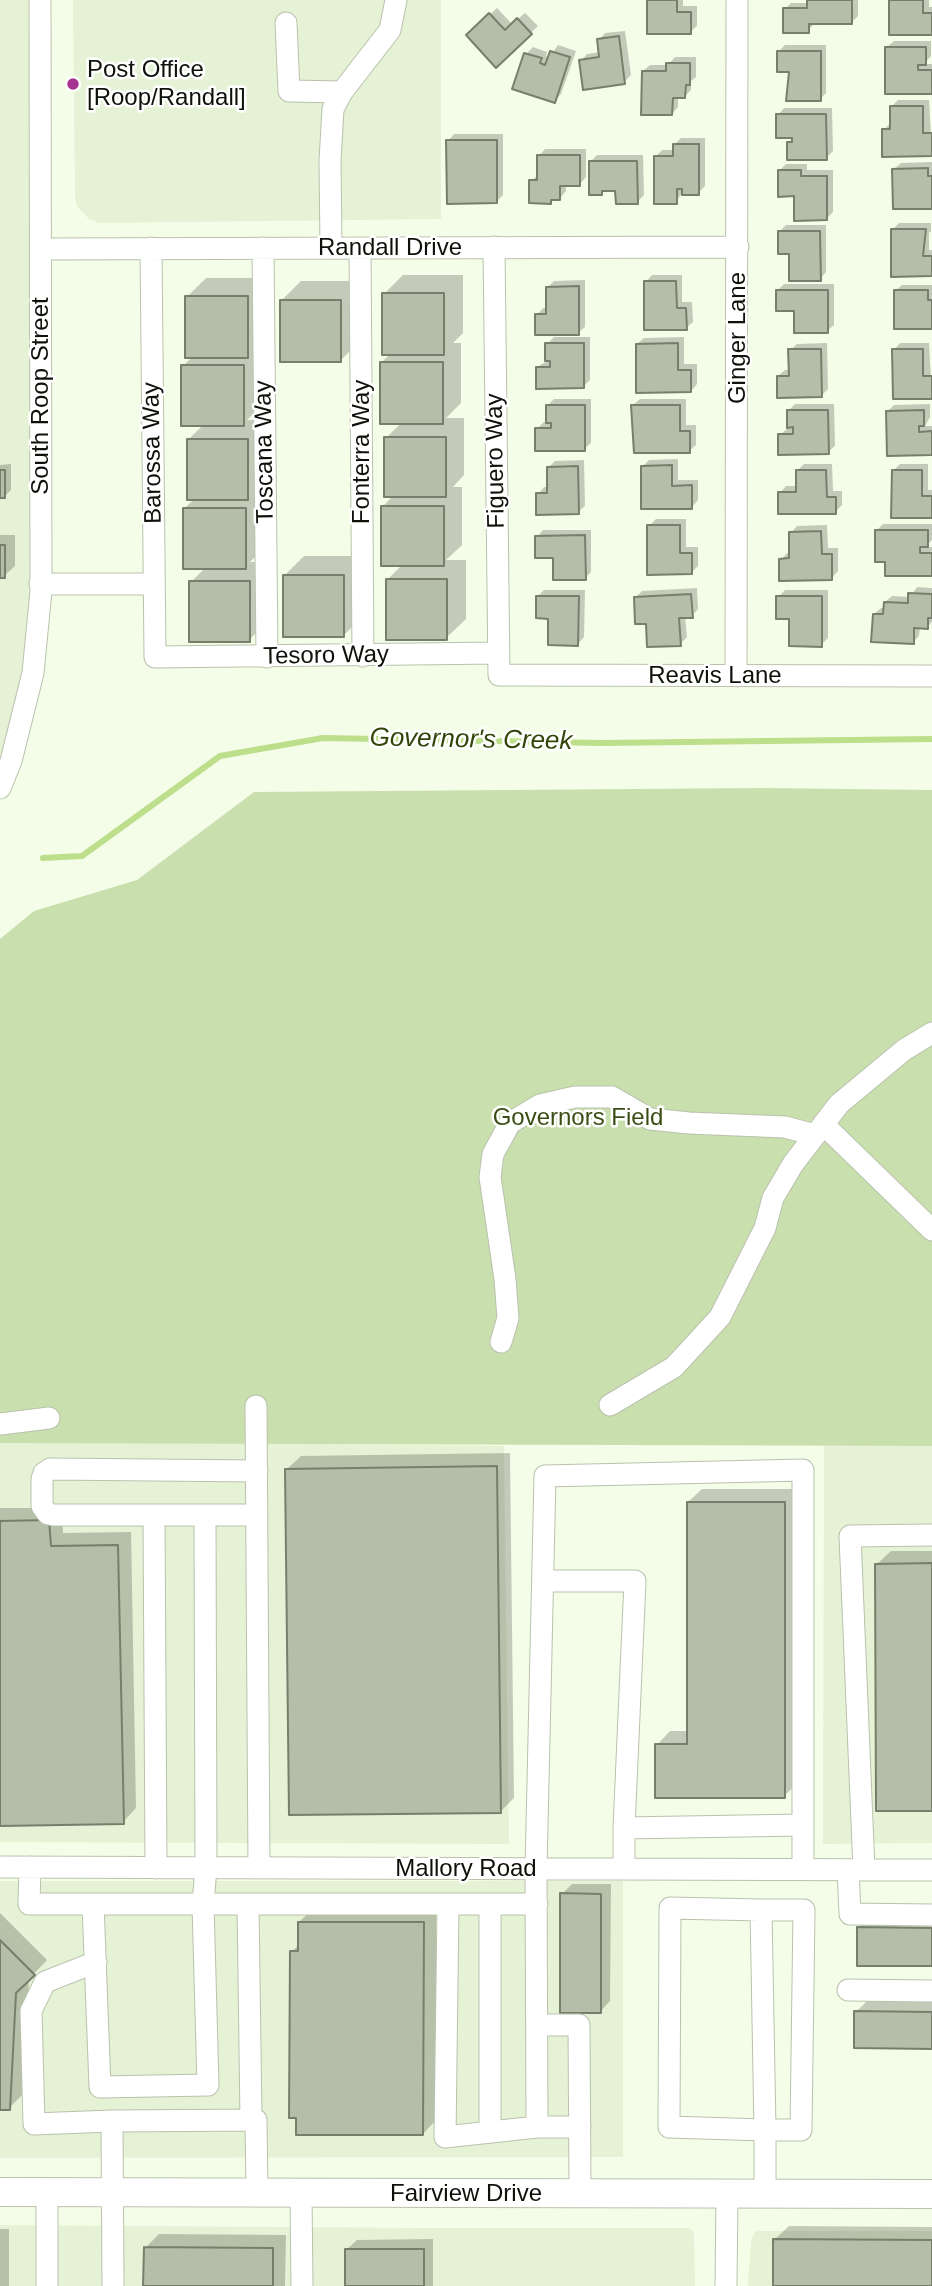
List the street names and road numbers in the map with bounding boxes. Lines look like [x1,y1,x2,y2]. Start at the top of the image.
street label: Randall Drive [318,234,462,262]
street label: Ginger Lane [724,272,752,404]
street label: South Roop Street [27,297,55,495]
street label: Toscana Way [249,380,281,524]
street label: Fonterra Way [348,380,376,524]
street label: Barossa Way [137,382,169,524]
street label: Figuero Way [480,393,512,529]
street label: Tesoro Way [263,641,389,671]
street label: Reavis Lane [648,662,782,690]
street label: Mallory Road [395,1855,537,1883]
street label: Fairview Drive [390,2180,542,2208]

